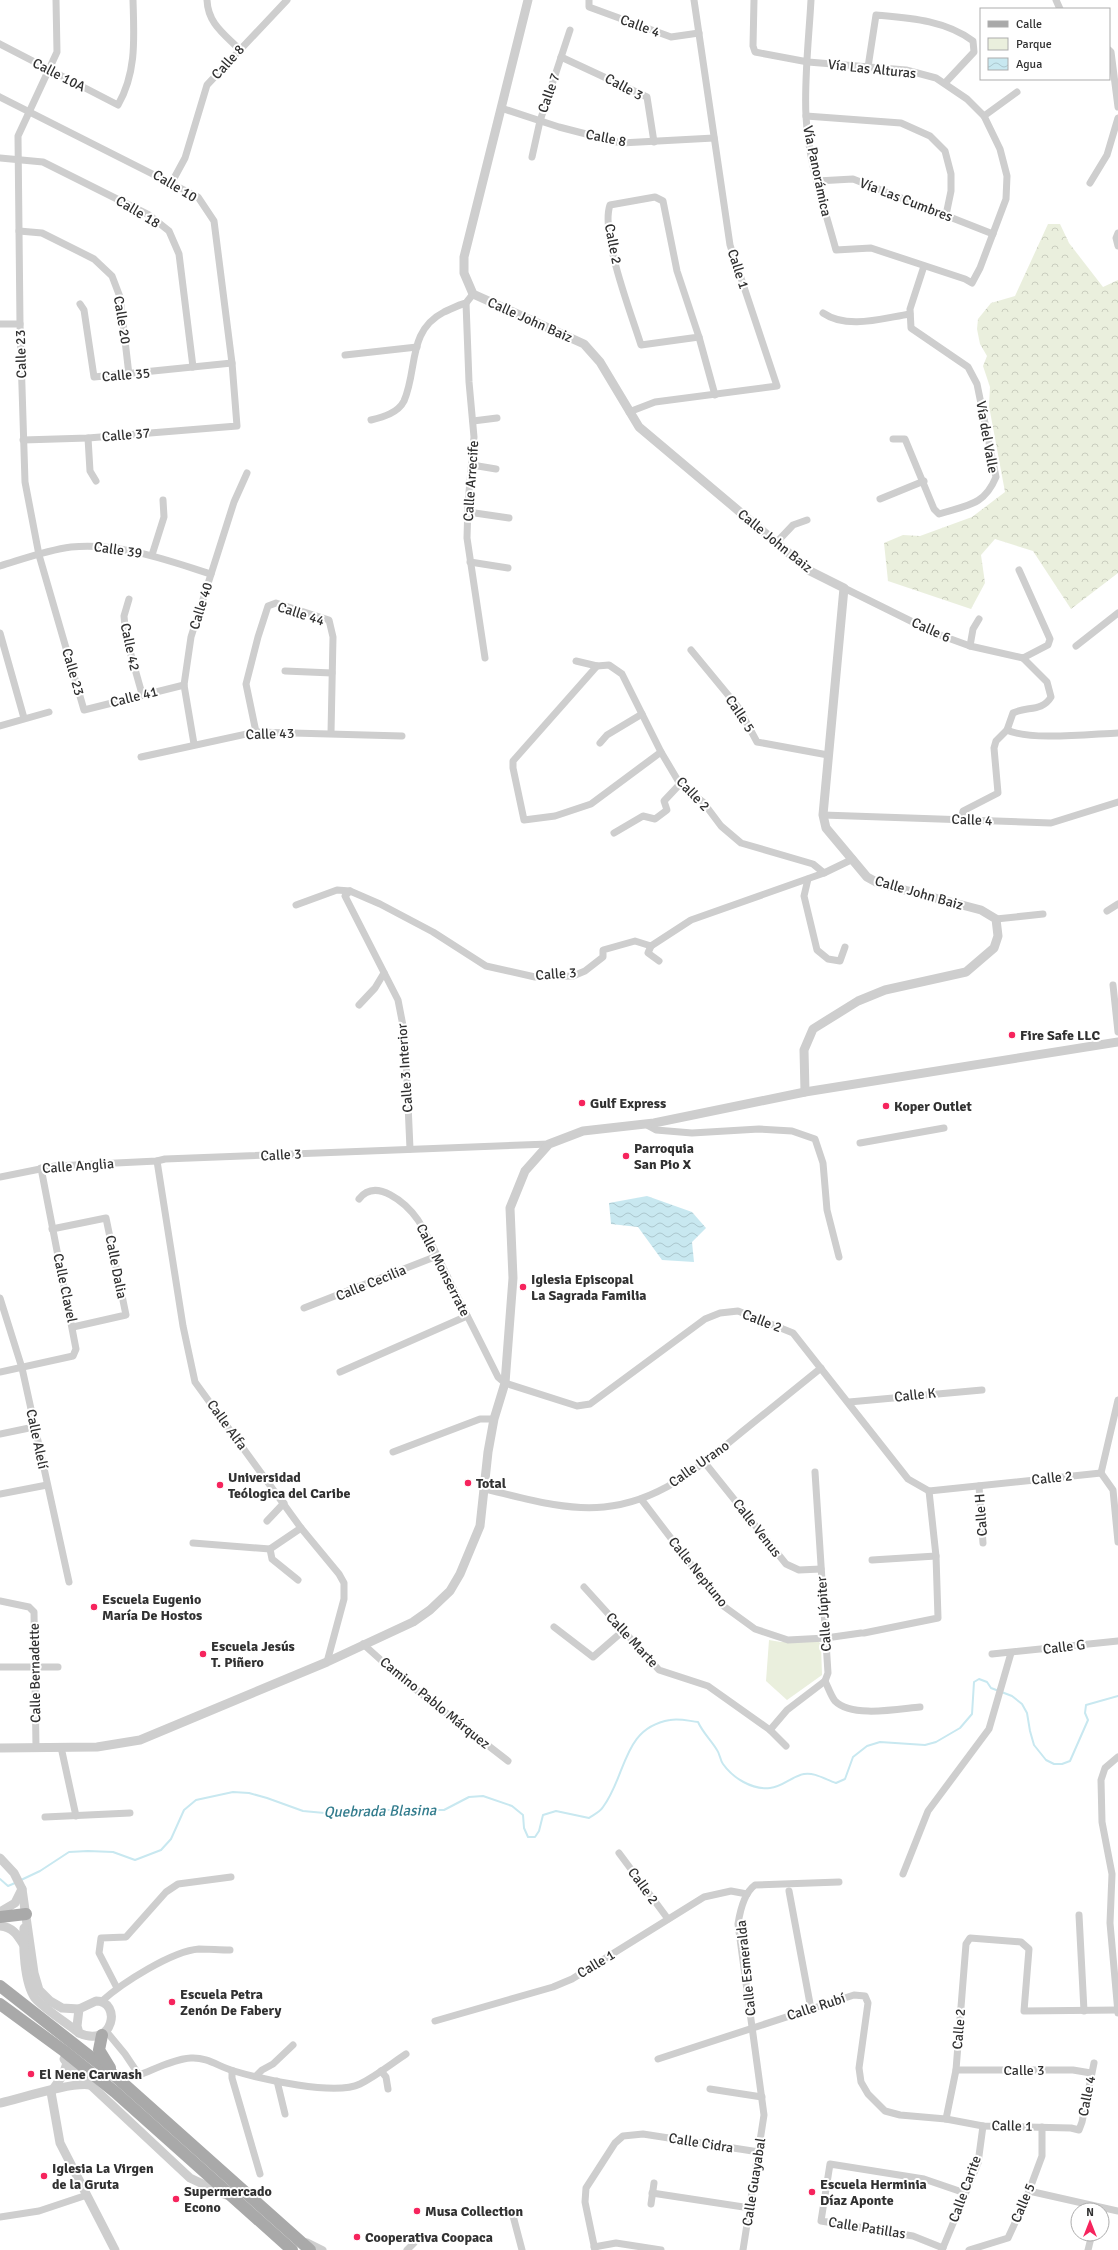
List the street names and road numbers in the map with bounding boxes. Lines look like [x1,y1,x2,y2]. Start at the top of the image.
street label: Calle 4 [618,11,663,41]
street label: Calle 8 [208,41,248,83]
street label: Calle 10A [30,54,89,96]
street label: Vía Las Alturas [827,56,917,82]
street label: Calle 3 [602,70,646,104]
street label: Calle 7 [534,71,564,115]
street label: Vía Panorámica [799,124,835,218]
street label: Calle 8 [584,126,628,150]
street label: Calle 10 [150,166,200,206]
street label: Vía Las Cumbres [857,174,955,226]
street label: Calle 18 [113,192,163,232]
street label: Calle 2 [601,222,625,266]
street label: Calle 1 [724,247,752,291]
street label: Calle John Baiz [485,294,575,346]
street label: Calle 20 [110,295,134,345]
street label: Calle 23 [12,329,30,379]
street label: Calle 35 [101,364,151,386]
street label: Vía del Valle [972,399,1002,475]
street label: Calle 37 [101,424,151,446]
street label: Calle Arrecife [460,440,482,522]
street label: Calle John Baiz [734,506,816,576]
street label: Calle 39 [93,538,143,562]
street label: Calle 40 [186,580,216,632]
street label: Calle 44 [275,598,327,630]
street label: Calle 6 [909,614,953,646]
street label: Calle 42 [117,621,143,673]
street label: Calle 23 [58,646,88,698]
street label: Calle 41 [108,683,160,711]
street label: Calle 5 [722,692,758,736]
street label: Calle 43 [245,725,295,743]
street label: Calle 2 [673,773,713,815]
street label: Calle 4 [951,811,993,829]
street label: Calle John Baiz [873,872,965,914]
street label: Calle 3 [535,964,577,984]
street label: Calle 3 Interior [393,1022,417,1113]
street label: Calle 3 [260,1145,302,1165]
street label: Calle Anglia [41,1155,115,1177]
street label: Calle Monserrate [412,1221,474,1319]
street label: Calle Dalia [102,1234,130,1300]
street label: Calle Clavel [49,1252,81,1324]
street label: Calle Cecilia [333,1261,409,1305]
street label: Calle 2 [740,1306,784,1336]
street label: Calle K [893,1384,937,1406]
street label: Calle Alfa [203,1397,251,1453]
street label: Calle Alelí [22,1408,52,1471]
street label: Calle Urano [665,1437,733,1491]
street label: Calle 2 [1031,1467,1073,1489]
street label: Calle H [971,1493,991,1537]
street label: Calle Venus [729,1495,785,1561]
street label: Calle Neptuno [665,1534,731,1610]
street label: Calle Júpiter [813,1575,835,1652]
street label: Calle Marte [602,1609,662,1671]
street label: Calle Bernadette [26,1623,44,1723]
street label: Calle G [1042,1636,1086,1658]
street label: Camino Pablo Márquez [377,1653,493,1753]
street label: Calle 2 [624,1864,662,1908]
street label: Calle Esmeralda [733,1919,759,2017]
street label: Calle 1 [574,1946,618,1982]
street label: Calle Rubí [785,1990,848,2024]
street label: Calle 2 [949,2008,969,2050]
street label: Calle 3 [1003,2062,1045,2079]
street label: Calle 4 [1075,2074,1099,2118]
street label: Calle 1 [991,2117,1033,2135]
street label: Calle Cidra [667,2129,735,2157]
street label: Calle Guayabal [739,2137,769,2227]
street label: Calle Carite [945,2153,985,2225]
street label: Calle 5 [1007,2181,1039,2225]
street label: Calle Patillas [827,2213,907,2243]

